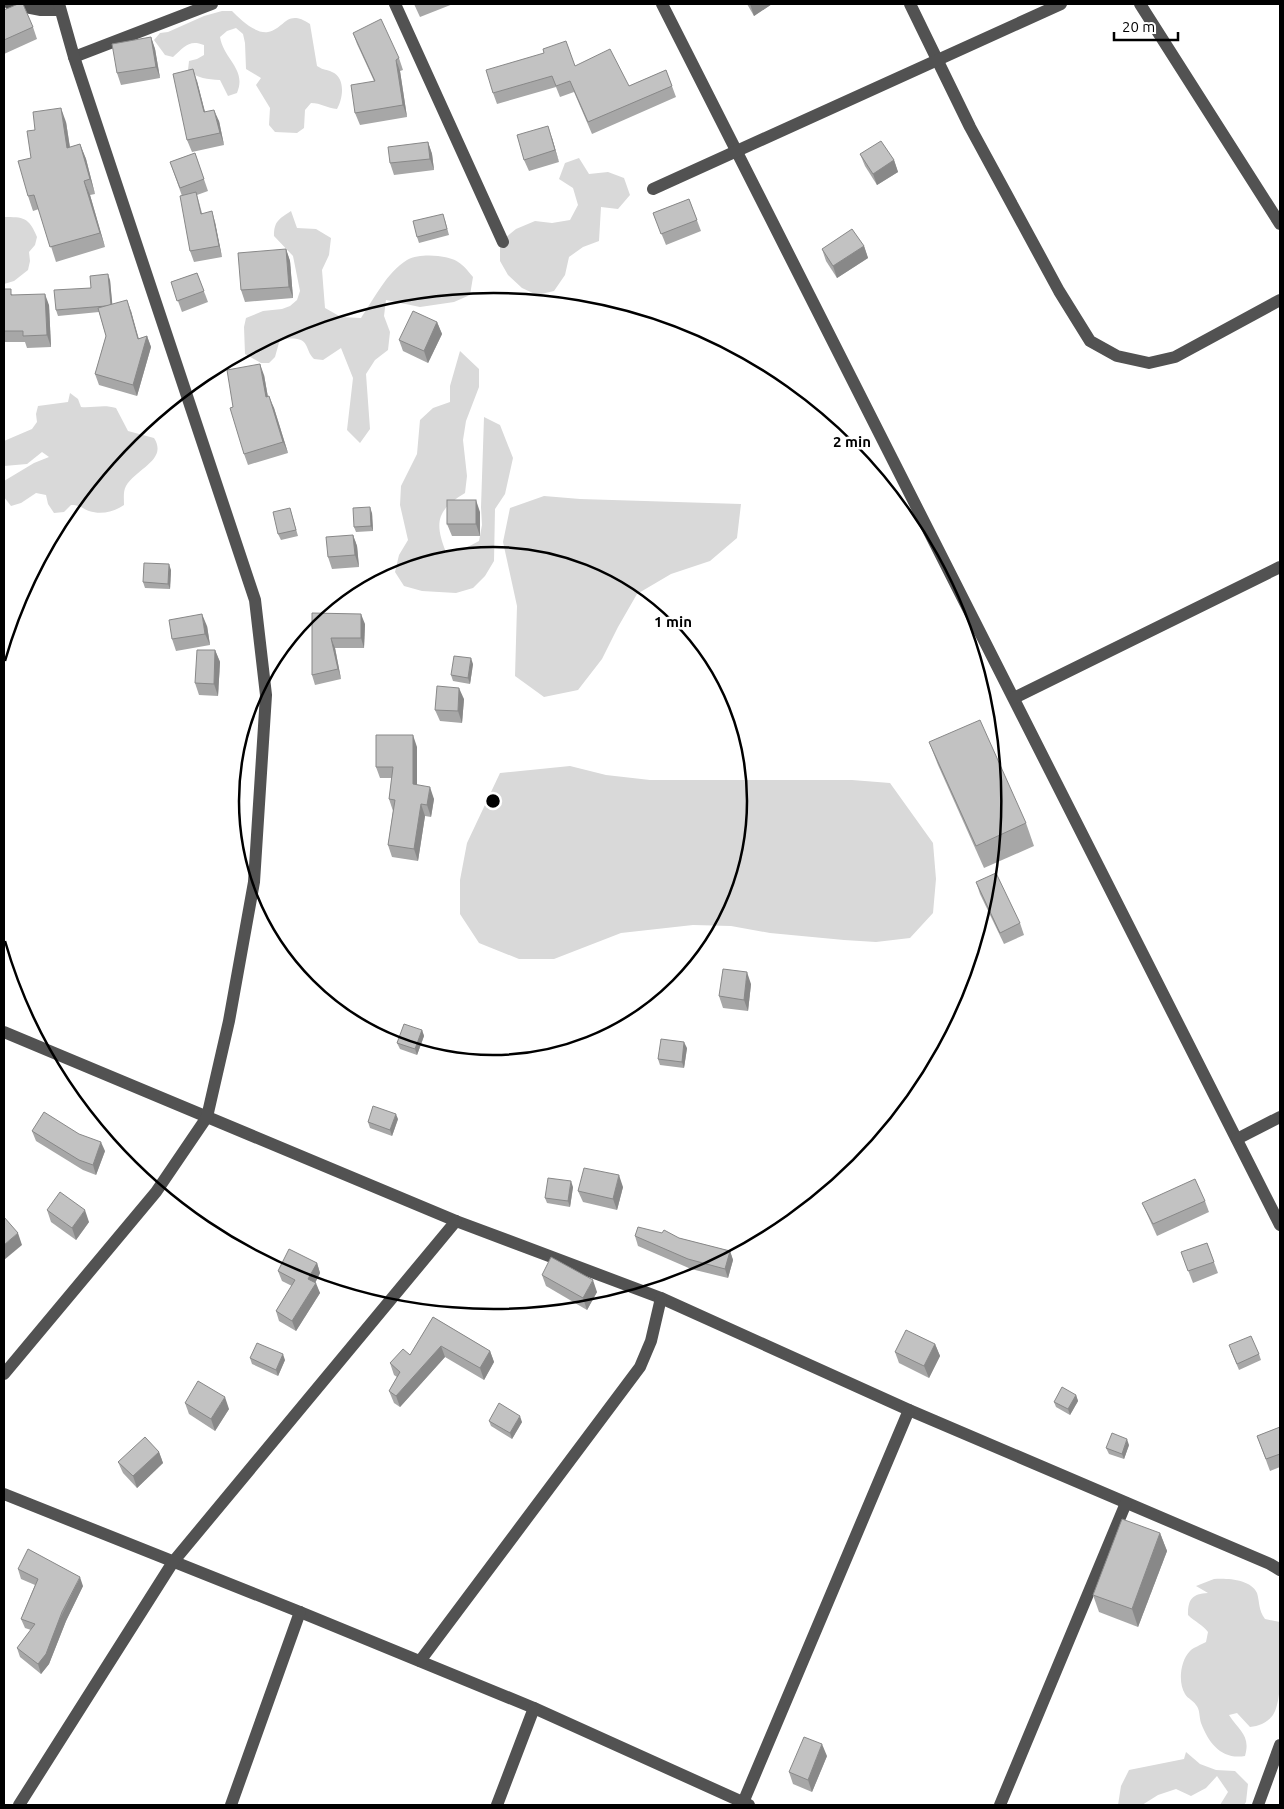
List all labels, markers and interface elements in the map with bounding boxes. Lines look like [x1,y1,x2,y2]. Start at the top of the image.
scale bar [1114,10,1178,42]
text: 20 m [1122,18,1155,35]
text: 2 min [833,433,871,450]
text: 1 min [654,613,692,630]
centre of rings [484,792,502,810]

